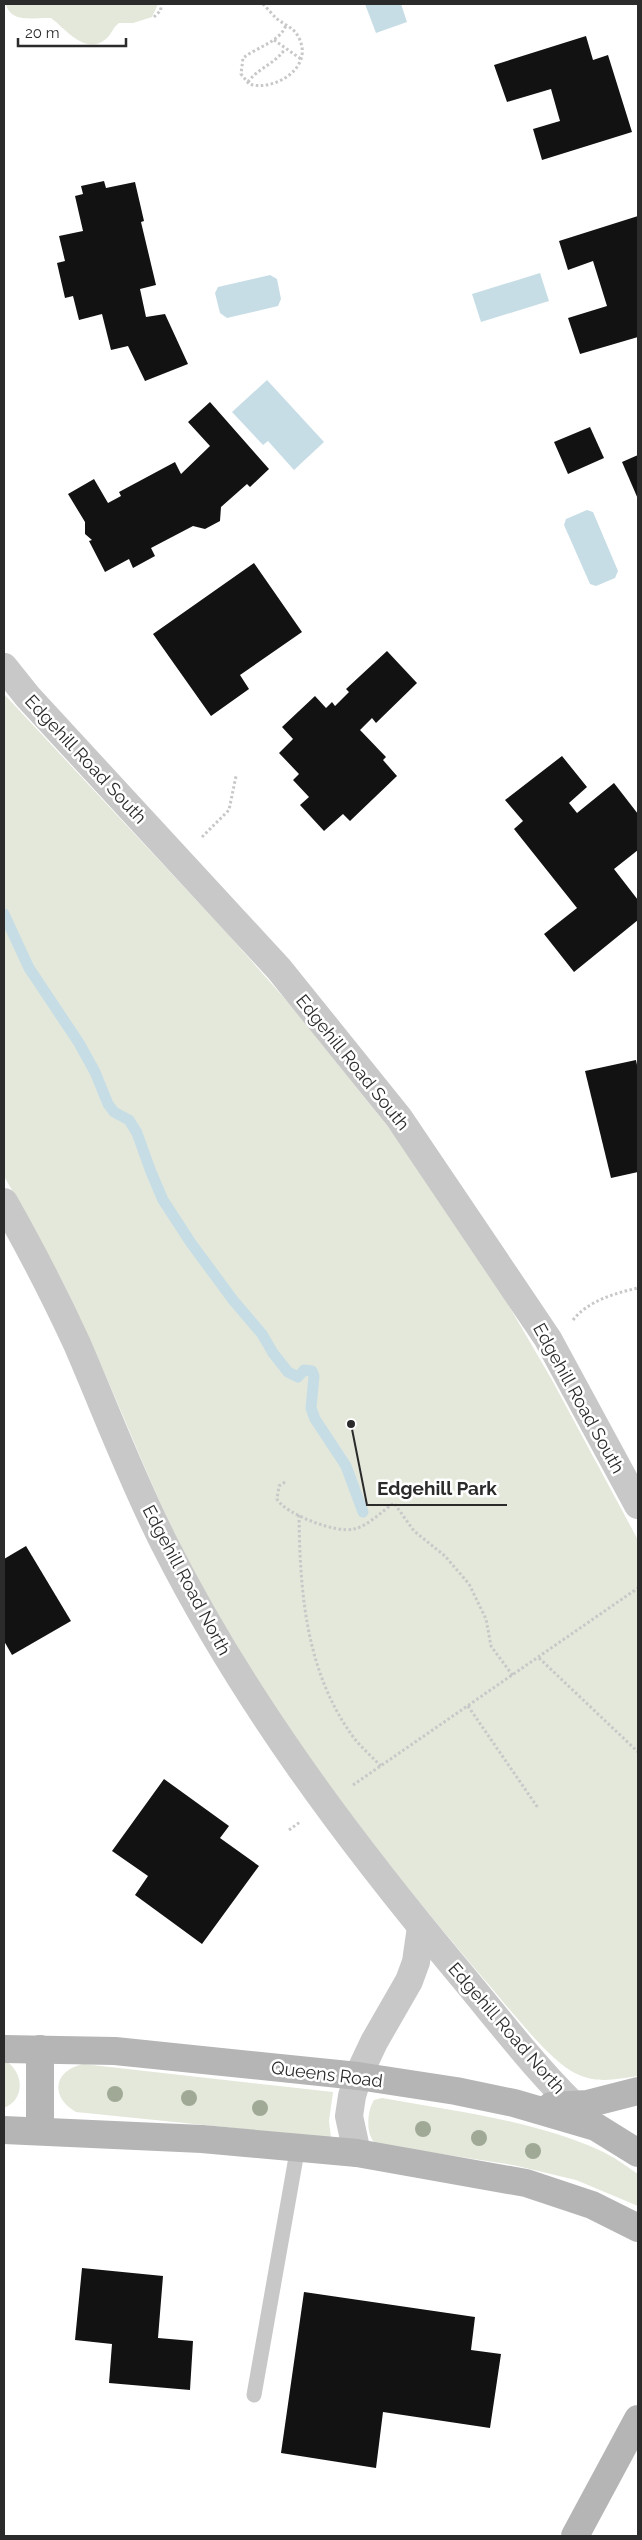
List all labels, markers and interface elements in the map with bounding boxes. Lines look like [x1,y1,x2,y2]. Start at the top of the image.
scale bar [18,15,125,47]
text: 20 m [25,24,60,42]
street label: Edgehill Road South [21,690,151,828]
street label: Edgehill Road South [292,990,414,1134]
street label: Edgehill Road South [529,1319,629,1477]
callout: Edgehill Park [367,1471,507,1505]
text: Edgehill Park [377,1477,497,1499]
street label: Edgehill Road North [139,1501,235,1659]
street label: Edgehill Road North [444,1958,570,2098]
street label: Queens Road [270,2057,384,2091]

